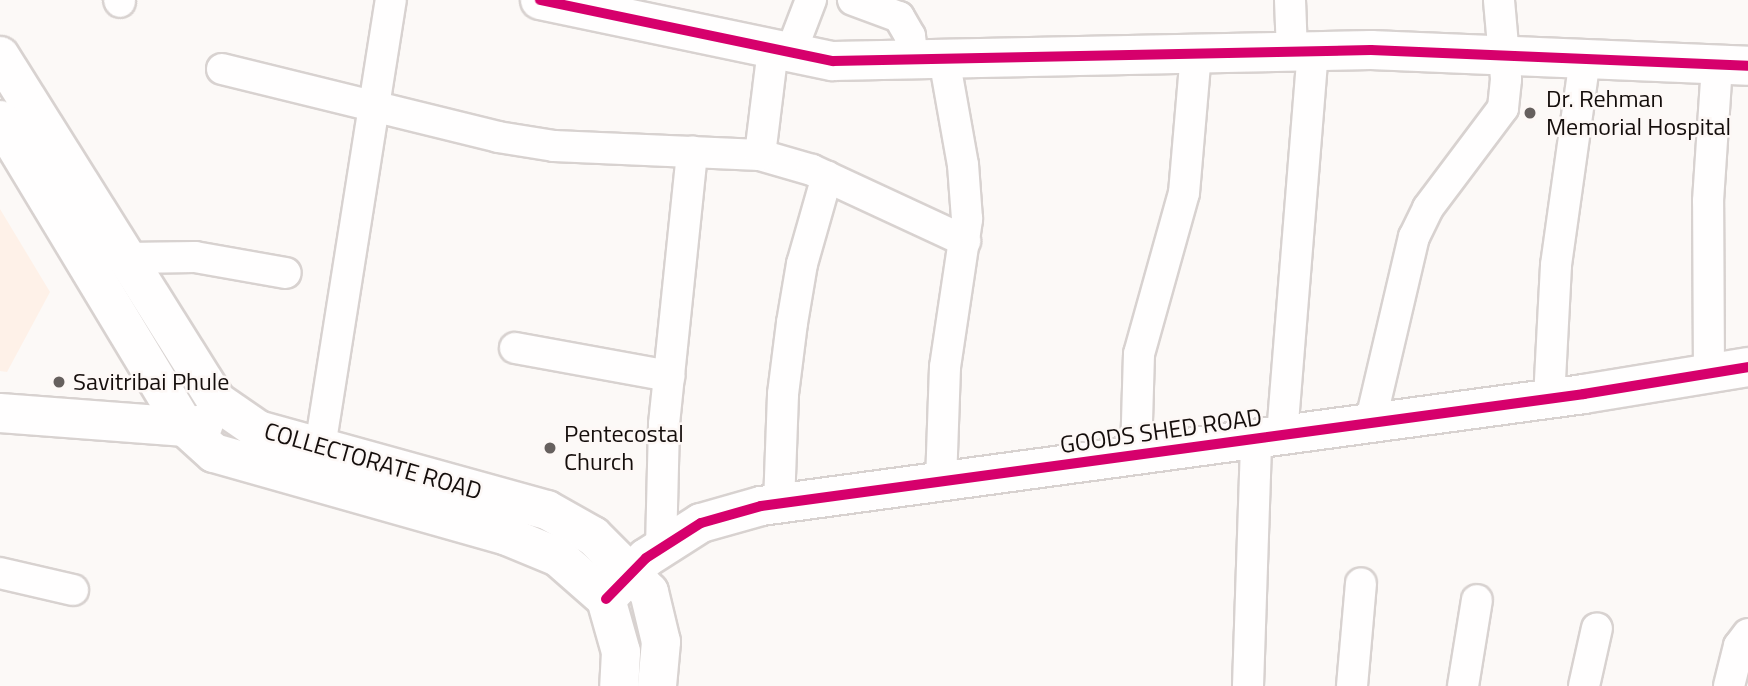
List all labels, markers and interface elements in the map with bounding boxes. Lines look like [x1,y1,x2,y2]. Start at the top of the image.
place label: Dr. Rehman Memorial Hospital [1546,85,1731,141]
marker: Dr. Rehman Memorial Hospital [1520,103,1540,123]
place label: Savitribai Phule [73,368,229,396]
marker: Savitribai Phule [51,374,67,390]
street label: GOODS SHED ROAD [1058,403,1264,459]
street label: COLLECTORATE ROAD [261,416,485,506]
place label: Pentecostal Church [564,420,684,476]
marker: Pentecostal Church [542,440,558,456]

